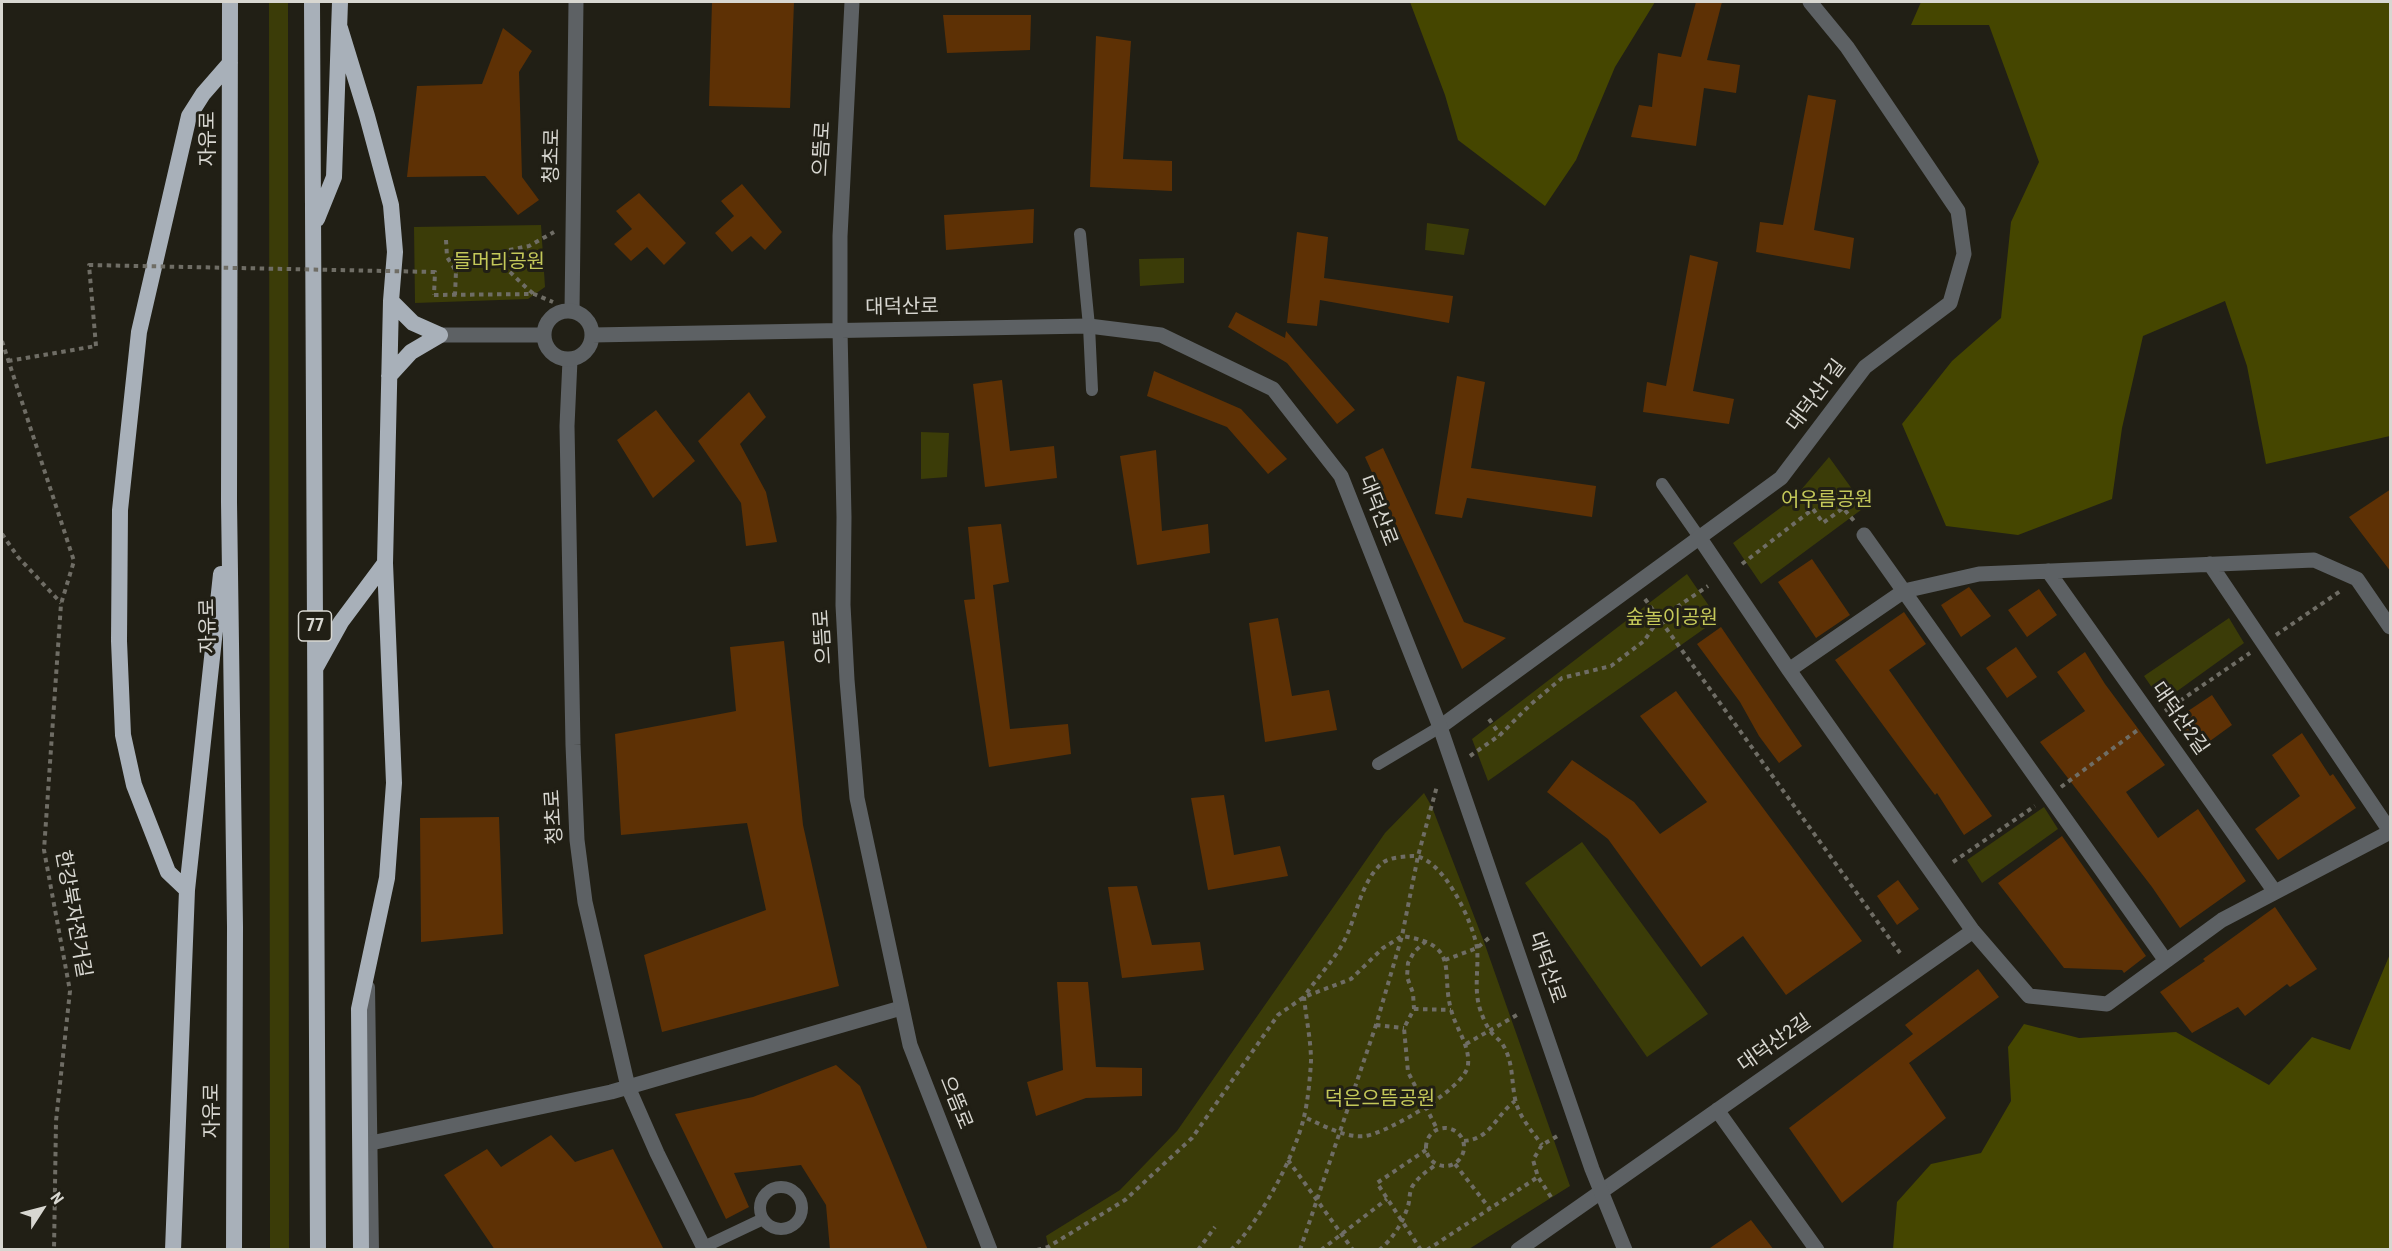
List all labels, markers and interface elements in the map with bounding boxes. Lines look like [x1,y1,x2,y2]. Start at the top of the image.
street label: 자유로 [197,111,221,167]
street label: 으뜸로 [810,121,836,177]
street label: 청초로 [541,128,565,184]
park label: 들머리공원 [453,251,545,275]
street label: 대덕산로 [865,295,939,321]
street label: 대덕산1길 [1782,355,1852,437]
street label: 대덕산로 [1353,472,1401,550]
park label: 어우름공원 [1781,489,1873,513]
street label: 자유로 [197,598,221,654]
park label: 숲놀이공원 [1626,607,1718,631]
street label: 으뜸로 [811,609,837,665]
road number: 77 [298,611,332,641]
street label: 대덕산2길 [2145,678,2213,760]
street label: 청초로 [542,789,568,845]
street label: 한강북자전거길 [49,848,95,980]
street label: 대덕산로 [1523,929,1569,1007]
street label: 대덕산2길 [1734,1010,1816,1078]
street label: 으뜸로 [934,1073,976,1133]
street label: 자유로 [201,1083,225,1139]
park label: 덕은으뜸공원 [1325,1088,1435,1112]
north arrow [12,1179,72,1239]
text: N [46,1189,68,1208]

